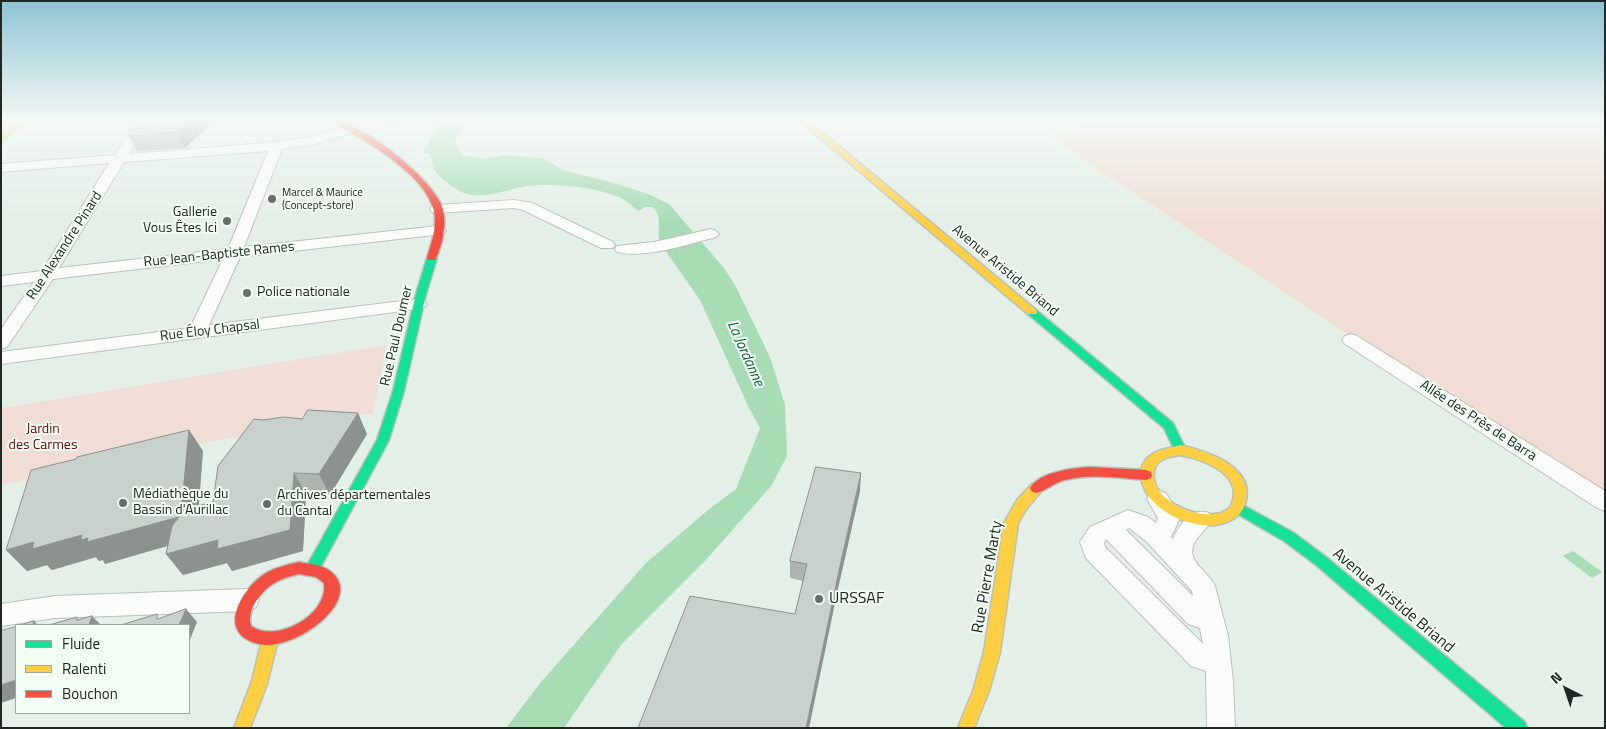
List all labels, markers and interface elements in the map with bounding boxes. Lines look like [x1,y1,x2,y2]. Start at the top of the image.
place label: Marcel & Maurice (Concept-store) [282,186,363,212]
street label: Rue Alexandre Pinard [24,189,106,303]
marker: Marcel & Maurice (Concept-store) [266,193,278,205]
place label: Gallerie Vous Êtes Ici [143,205,217,238]
marker: Gallerie Vous Êtes Ici [221,215,233,227]
street label: Avenue Aristide Briand [948,222,1062,320]
street label: Rue Jean-Baptiste Rames [143,239,295,271]
street label: Rue Paul Doumer [377,284,417,388]
place label: Police nationale [257,285,350,301]
marker: Police nationale [241,287,253,299]
street label: Rue Éloy Chapsal [159,317,261,345]
water label: La Jordanne [723,318,767,390]
street label: Allée des Près de Barra [1417,377,1539,465]
park label: Jardin des Carmes [9,422,77,454]
place label: Médiathèque du Bassin d'Aurillac [133,487,229,520]
place label: Archives départementales du Cantal [277,488,431,520]
marker: Médiathèque du Bassin d'Aurillac [117,497,129,509]
marker: Archives départementales du Cantal [261,498,273,510]
street label: Rue Pierre Marty [969,519,1007,635]
street label: Avenue Aristide Briand [1328,545,1458,657]
place label: URSSAF [829,589,884,609]
marker: URSSAF [813,593,825,605]
legend [15,624,190,714]
text: Fluide [62,632,100,655]
text: Ralenti [62,657,106,680]
north arrow [1541,664,1591,714]
text: N [1545,666,1566,688]
text: Bouchon [62,682,118,705]

